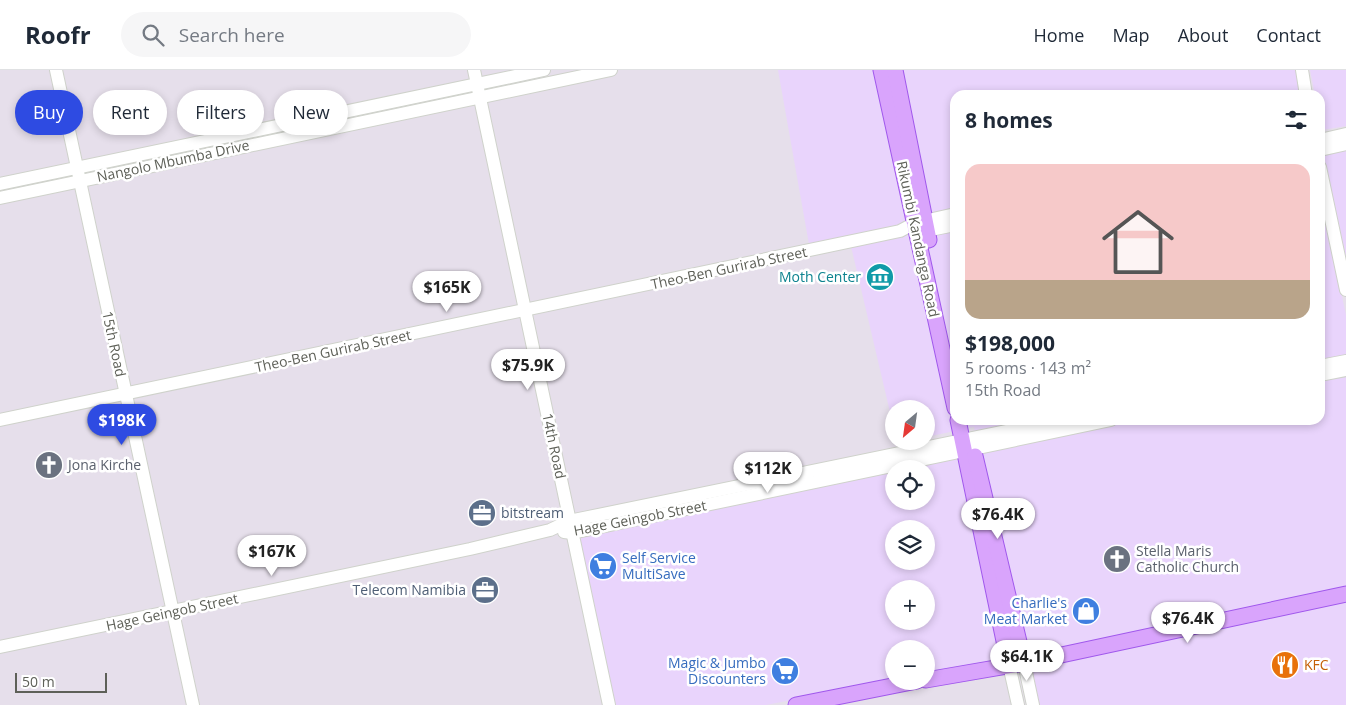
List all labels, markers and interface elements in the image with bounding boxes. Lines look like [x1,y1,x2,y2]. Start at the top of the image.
search box [121,12,471,57]
text: Roofr [25,18,91,51]
icon: search [139,21,167,49]
text: Search here [179,22,285,48]
text: Home [1034,23,1084,47]
text: Map [1112,23,1150,47]
text: About [1178,23,1228,47]
text: Contact [1256,23,1321,47]
chip: Buy [15,90,83,135]
chip: Rent [93,90,167,135]
chip: Filters [177,90,264,135]
chip: New [274,90,348,135]
text: 8 homes [965,106,1053,134]
icon: filters [1282,106,1310,134]
street label: Nangolo Mbumba Drive [95,135,251,186]
street label: Rikumbi Kandanga Road [893,159,944,319]
icon: home [1093,197,1183,287]
street label: Theo-Ben Gurirab Street [649,242,809,293]
museum icon: Moth Center [865,262,895,292]
place label: Moth Center [779,267,861,286]
pin: $165K [412,270,482,313]
text: $165K [423,276,471,298]
street label: 15th Road [98,309,131,378]
street label: Theo-Ben Gurirab Street [253,325,413,376]
text: $198,000 [965,329,1055,357]
pin: $75.9K [487,348,569,391]
text: $75.9K [502,354,554,376]
text: 5 rooms · 143 m² [965,357,1091,379]
text: 15th Road [965,379,1041,401]
north arrow [885,400,935,450]
map controls [885,400,935,690]
pin: $198K [87,404,157,446]
text: $198K [98,409,146,431]
street label: 14th Road [538,411,571,480]
church icon: Jona Kirche [34,450,64,480]
pin: $112K [733,452,803,494]
place label: Jona Kirche [66,455,141,474]
text: $112K [744,457,792,479]
button: locate [885,460,935,510]
street label: Hage Geingob Street [572,495,708,540]
office icon: bitstream [467,498,497,528]
pin: $76.4K [957,498,1039,540]
place label: bitstream [501,503,564,522]
text: $76.4K [972,503,1024,525]
button: layers [885,520,935,570]
pin: $167K [237,534,307,577]
text: $167K [248,540,296,562]
place label: Stella Maris Catholic Church [1136,541,1239,576]
church icon: Stella Maris Catholic Church [1102,544,1132,574]
place label: Self Service MultiSave [622,548,696,583]
supermarket icon: Self Service MultiSave [588,551,618,581]
office icon: Telecom Namibia [470,575,500,605]
place label: Telecom Namibia [353,580,466,599]
button: + [885,580,935,630]
street label: Hage Geingob Street [104,588,240,635]
place label: Charlie's Meat Market [984,593,1067,628]
shop icon: Charlie's Meat Market [1071,596,1101,626]
pin: $76.4K [1147,602,1229,644]
text: $76.4K [1162,607,1214,629]
button: − [885,640,935,690]
pin: $64.1K [986,640,1068,682]
text: $64.1K [1001,645,1053,667]
restaurant icon: KFC [1270,650,1300,680]
place label: Magic & Jumbo Discounters [668,653,766,688]
place label: KFC [1304,655,1329,674]
supermarket icon: Magic & Jumbo Discounters [770,656,800,686]
scale bar [15,670,108,693]
text: 50 m [22,672,55,691]

